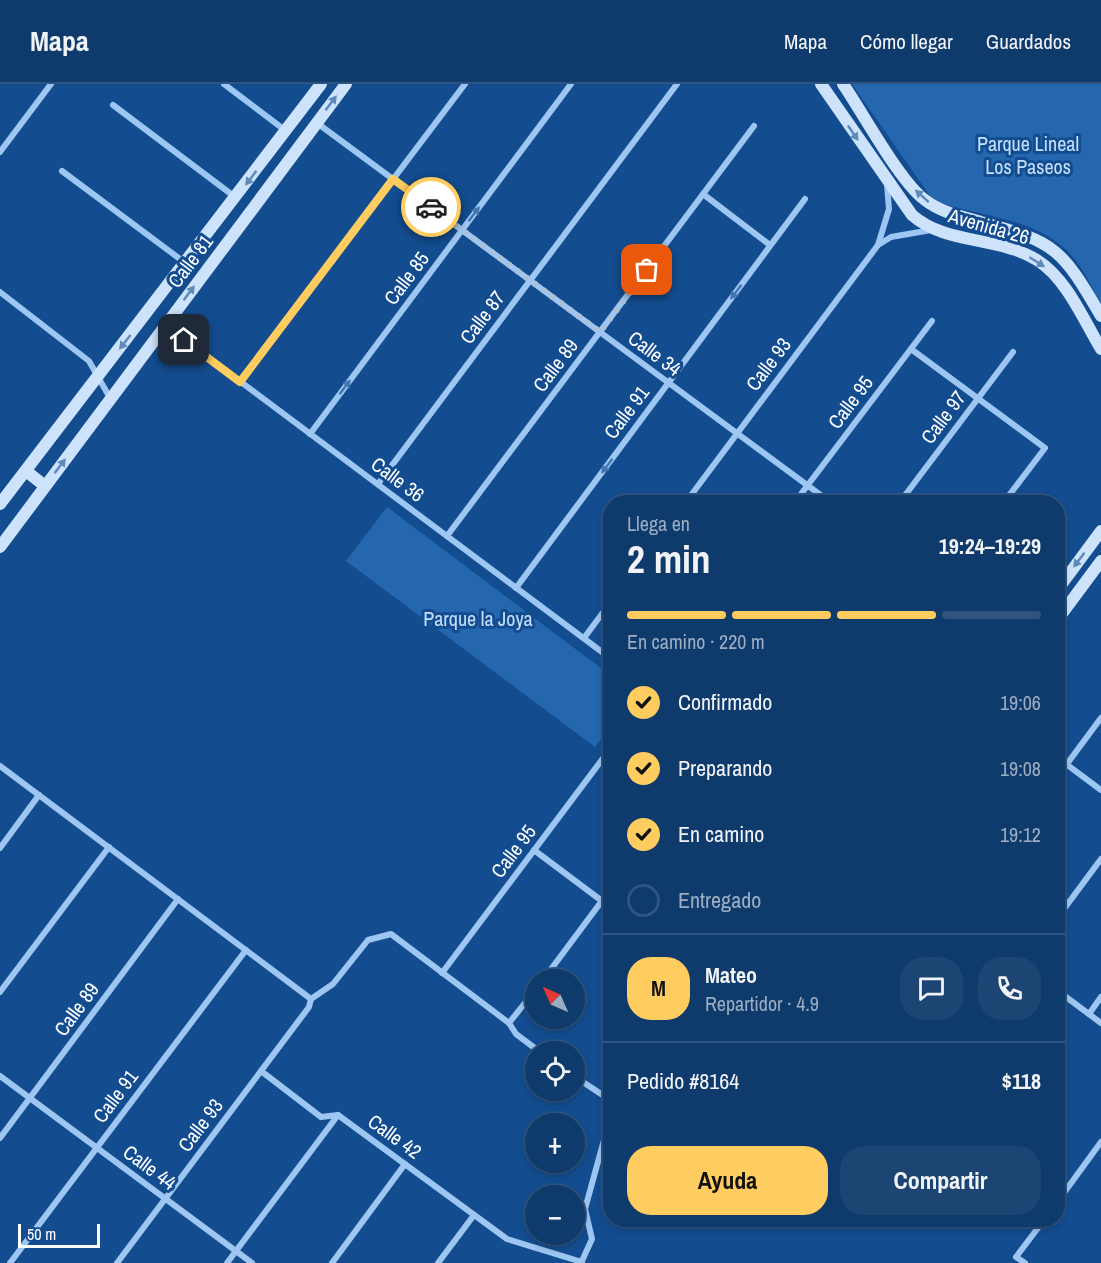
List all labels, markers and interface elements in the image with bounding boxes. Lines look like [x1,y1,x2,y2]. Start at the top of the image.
text: Mapa [30,22,89,60]
text: Mapa [784,27,827,56]
text: Cómo llegar [860,27,953,56]
text: Guardados [986,27,1071,56]
one-way arrow [325,96,337,112]
one-way arrow [847,124,859,140]
park label: Parque Lineal Los Paseos [977,130,1079,180]
one-way arrow [245,169,257,185]
courier [401,177,461,237]
one-way arrow [915,190,930,203]
icon: car [415,191,448,224]
street label: Avenida 26 [945,201,1032,250]
one-way arrow [468,206,480,222]
street label: Calle 81 [161,229,219,293]
pin [621,244,672,295]
street label: Calle 85 [377,246,435,310]
icon: bag [630,253,663,286]
one-way arrow [1029,256,1045,267]
street label: Calle 87 [453,285,511,349]
one-way arrow [730,285,742,300]
one-way arrow [183,286,195,301]
pin [158,314,209,365]
icon: home [167,323,200,356]
street label: Calle 34 [623,324,687,382]
street label: Calle 93 [739,332,797,396]
street label: Calle 89 [526,333,584,397]
one-way arrow [120,335,132,350]
street label: Calle 95 [821,370,879,434]
one-way arrow [339,379,351,395]
street label: Calle 91 [597,380,655,444]
street label: Calle 97 [914,385,972,449]
street label: Calle 36 [366,450,430,508]
one-way arrow [601,458,613,473]
one-way arrow [54,459,66,475]
text: Llega en [627,510,690,537]
text: 19:24–19:29 [939,531,1041,561]
text: 2 min [627,533,711,585]
one-way arrow [1074,552,1086,567]
park label: Parque la Joya [423,605,533,632]
text: En camino · 220 m [627,628,765,655]
icon: check [627,686,660,719]
text: Confirmado [678,687,772,717]
text: 19:06 [1000,689,1041,716]
icon: check [627,752,660,785]
text: Preparando [678,753,772,783]
text: 19:08 [1000,755,1041,782]
icon: check [627,818,660,851]
street label: Calle 95 [484,819,542,883]
text: En camino [678,819,764,849]
text: 19:12 [1000,821,1041,848]
text: Entregado [678,885,761,915]
button: chat [900,957,963,1020]
button: phone [978,957,1041,1020]
text: Mateo [705,960,757,990]
north arrow [525,969,585,1029]
map controls [525,969,585,1245]
text: M [651,973,666,1003]
street label: Calle 89 [47,977,105,1041]
text: Repartidor · 4.9 [705,990,819,1017]
button: locate [525,1041,585,1101]
street label: Calle 91 [86,1064,144,1128]
text: Pedido #8164 [627,1066,739,1096]
text: $118 [1002,1066,1041,1096]
street label: Calle 93 [171,1093,229,1157]
street label: Calle 42 [363,1107,427,1165]
button: + [525,1113,585,1173]
street label: Calle 44 [118,1138,182,1196]
button: Ayuda [627,1146,828,1215]
button: Compartir [840,1146,1041,1215]
button: − [525,1185,585,1245]
scale bar [18,1221,100,1248]
text: 50 m [27,1223,56,1245]

